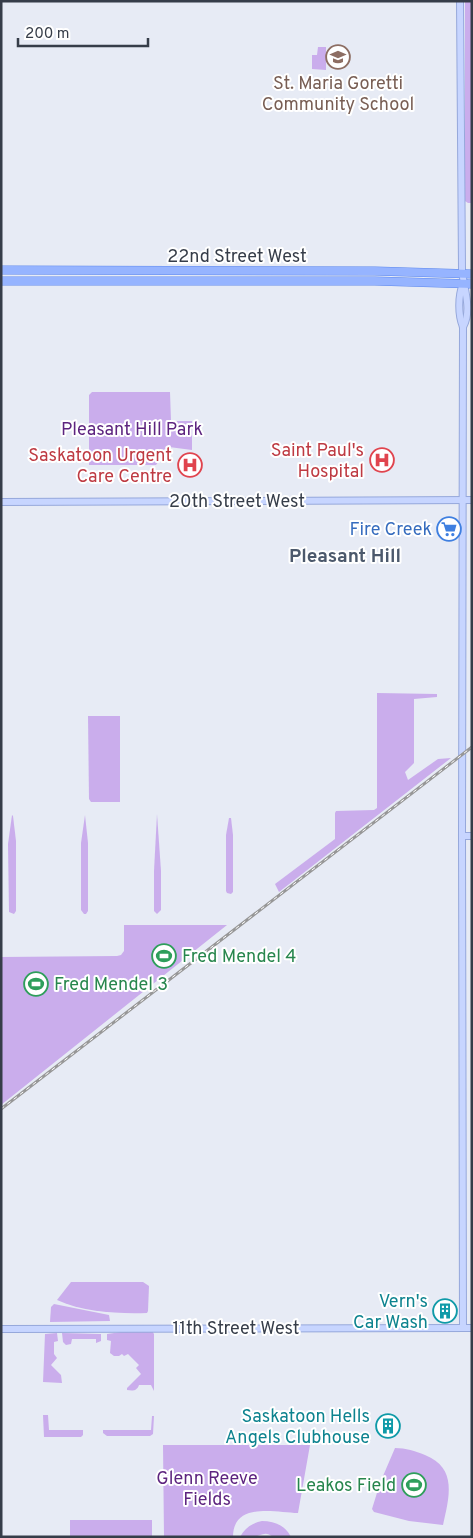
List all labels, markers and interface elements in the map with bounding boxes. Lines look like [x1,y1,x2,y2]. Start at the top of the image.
scale bar [18,15,148,47]
text: 200 m [25,25,70,44]
school or university icon: St. Maria Goretti Community School [325,44,351,70]
place label: St. Maria Goretti Community School [262,73,414,117]
street label: 22nd Street West [167,246,307,269]
park label: Pleasant Hill Park [61,419,203,442]
place label: Saint Paul's Hospital [271,440,364,484]
place label: Saskatoon Urgent Care Centre [28,445,172,489]
hospital icon: Saint Paul's Hospital [369,447,395,473]
hospital icon: Saskatoon Urgent Care Centre [177,452,203,478]
street label: 20th Street West [169,491,305,514]
supermarket icon: Fire Creek [436,516,462,542]
place label: Fire Creek [349,519,432,542]
district label: Pleasant Hill [289,545,401,569]
sports icon: Fred Mendel 4 [151,943,177,969]
place label: Fred Mendel 4 [182,946,296,969]
sports icon: Fred Mendel 3 [23,971,49,997]
place label: Fred Mendel 3 [54,974,168,997]
place label: Vern's Car Wash [353,1291,428,1335]
building icon: Vern's Car Wash [432,1298,458,1324]
street label: 11th Street West [173,1318,300,1341]
place label: Saskatoon Hells Angels Clubhouse [225,1406,370,1450]
building icon: Saskatoon Hells Angels Clubhouse [375,1413,401,1439]
park label: Glenn Reeve Fields [156,1468,258,1512]
sports icon: Leakos Field [401,1472,427,1498]
place label: Leakos Field [296,1475,396,1498]

